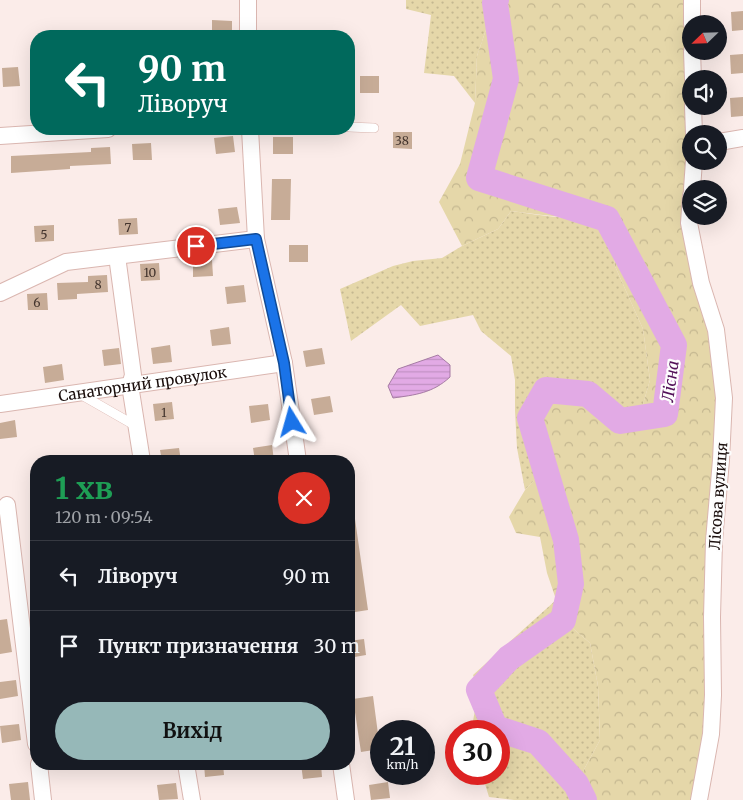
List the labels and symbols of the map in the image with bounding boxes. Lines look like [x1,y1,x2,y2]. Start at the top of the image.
north arrow [682,15,728,60]
house number: 38 [395,133,409,148]
house number: 7 [125,220,132,235]
pin [175,225,217,267]
house number: 5 [40,227,48,242]
house number: 10 [144,265,157,280]
house number: 8 [94,277,102,292]
house number: 6 [33,295,41,310]
water label: Лісна [657,359,683,404]
street label: Санаторний провулок [57,362,229,405]
position arrow [265,395,317,447]
house number: 1 [161,405,167,420]
street label: Лісова вулиця [705,441,731,551]
speed limit sign: 30 [445,720,510,785]

